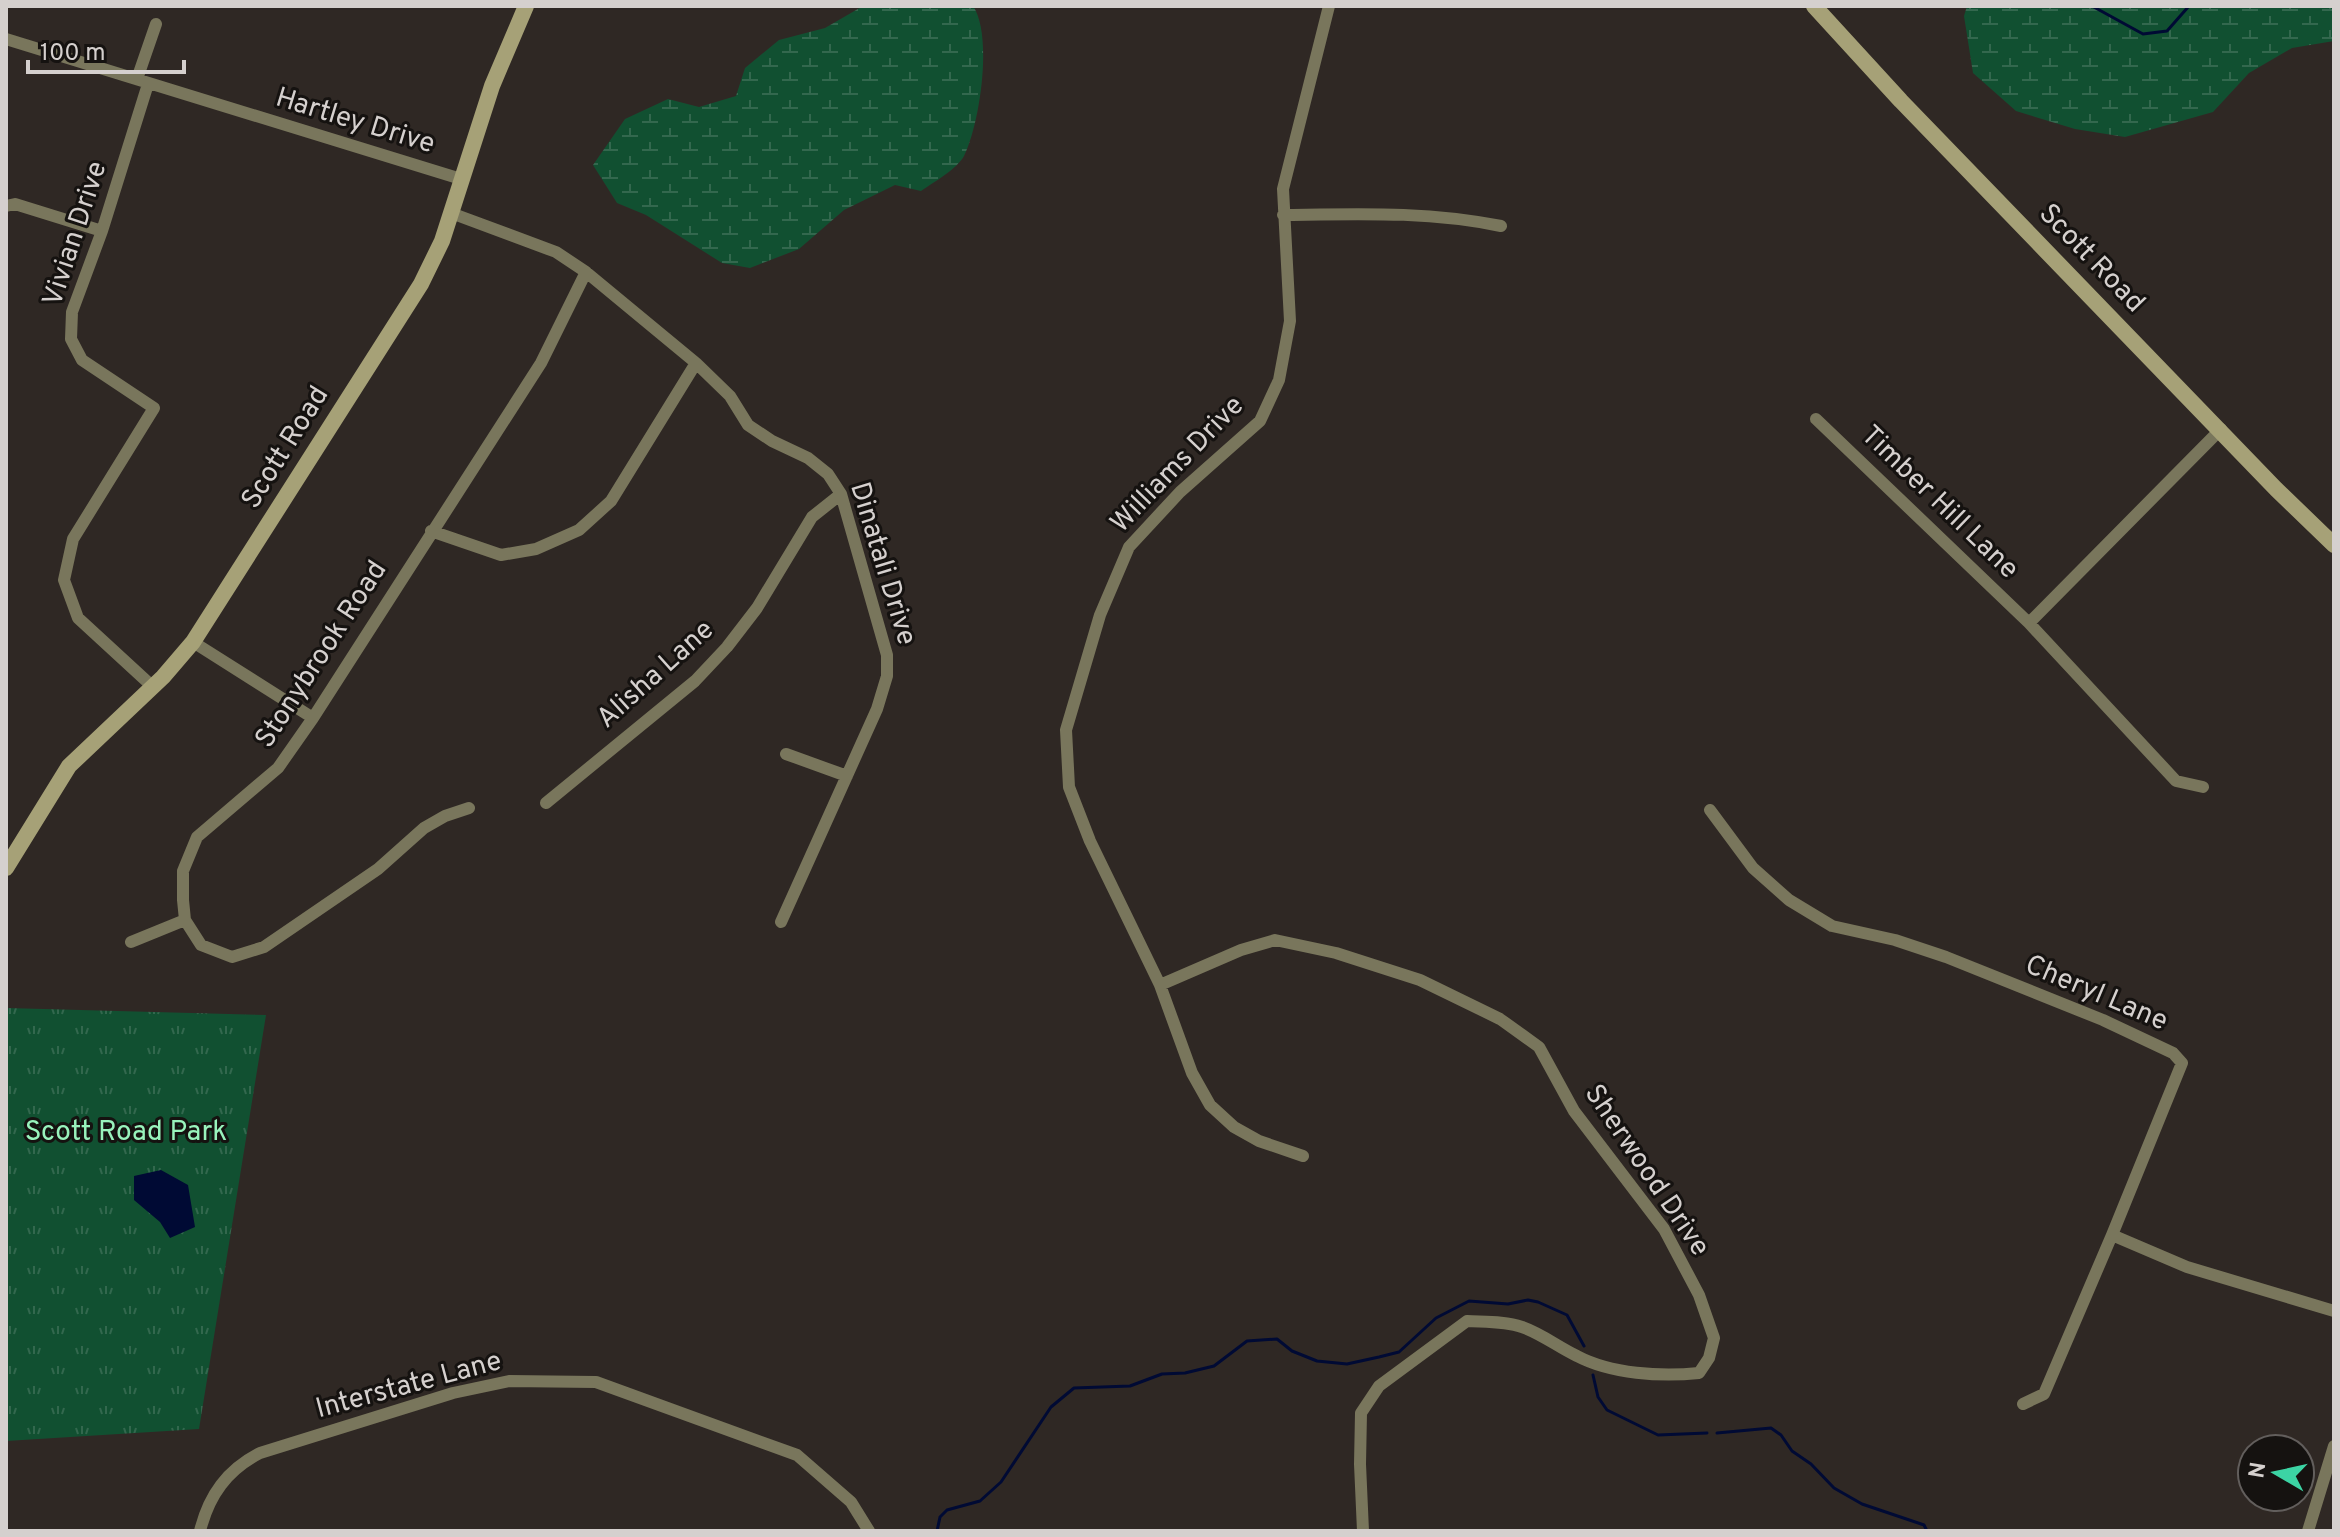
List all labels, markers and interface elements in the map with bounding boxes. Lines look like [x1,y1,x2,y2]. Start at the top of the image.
scale bar [28,24,184,74]
text: 100 m [40,39,106,69]
street label: Hartley Drive [271,81,439,163]
street label: Vivian Drive [36,157,116,311]
street label: Scott Road [2030,197,2152,321]
street label: Scott Road [234,380,338,516]
street label: Williams Drive [1103,389,1253,541]
street label: Timber Hill Lane [1852,418,2026,588]
street label: Dinatali Drive [840,478,924,650]
street label: Stonybrook Road [248,554,396,756]
street label: Alisha Lane [590,613,722,737]
street label: Cheryl Lane [2019,948,2173,1040]
street label: Sherwood Drive [1575,1078,1717,1264]
park label: Scott Road Park [25,1115,227,1151]
street label: Interstate Lane [312,1344,506,1428]
north arrow [2236,1433,2316,1513]
text: N [2244,1460,2273,1480]

